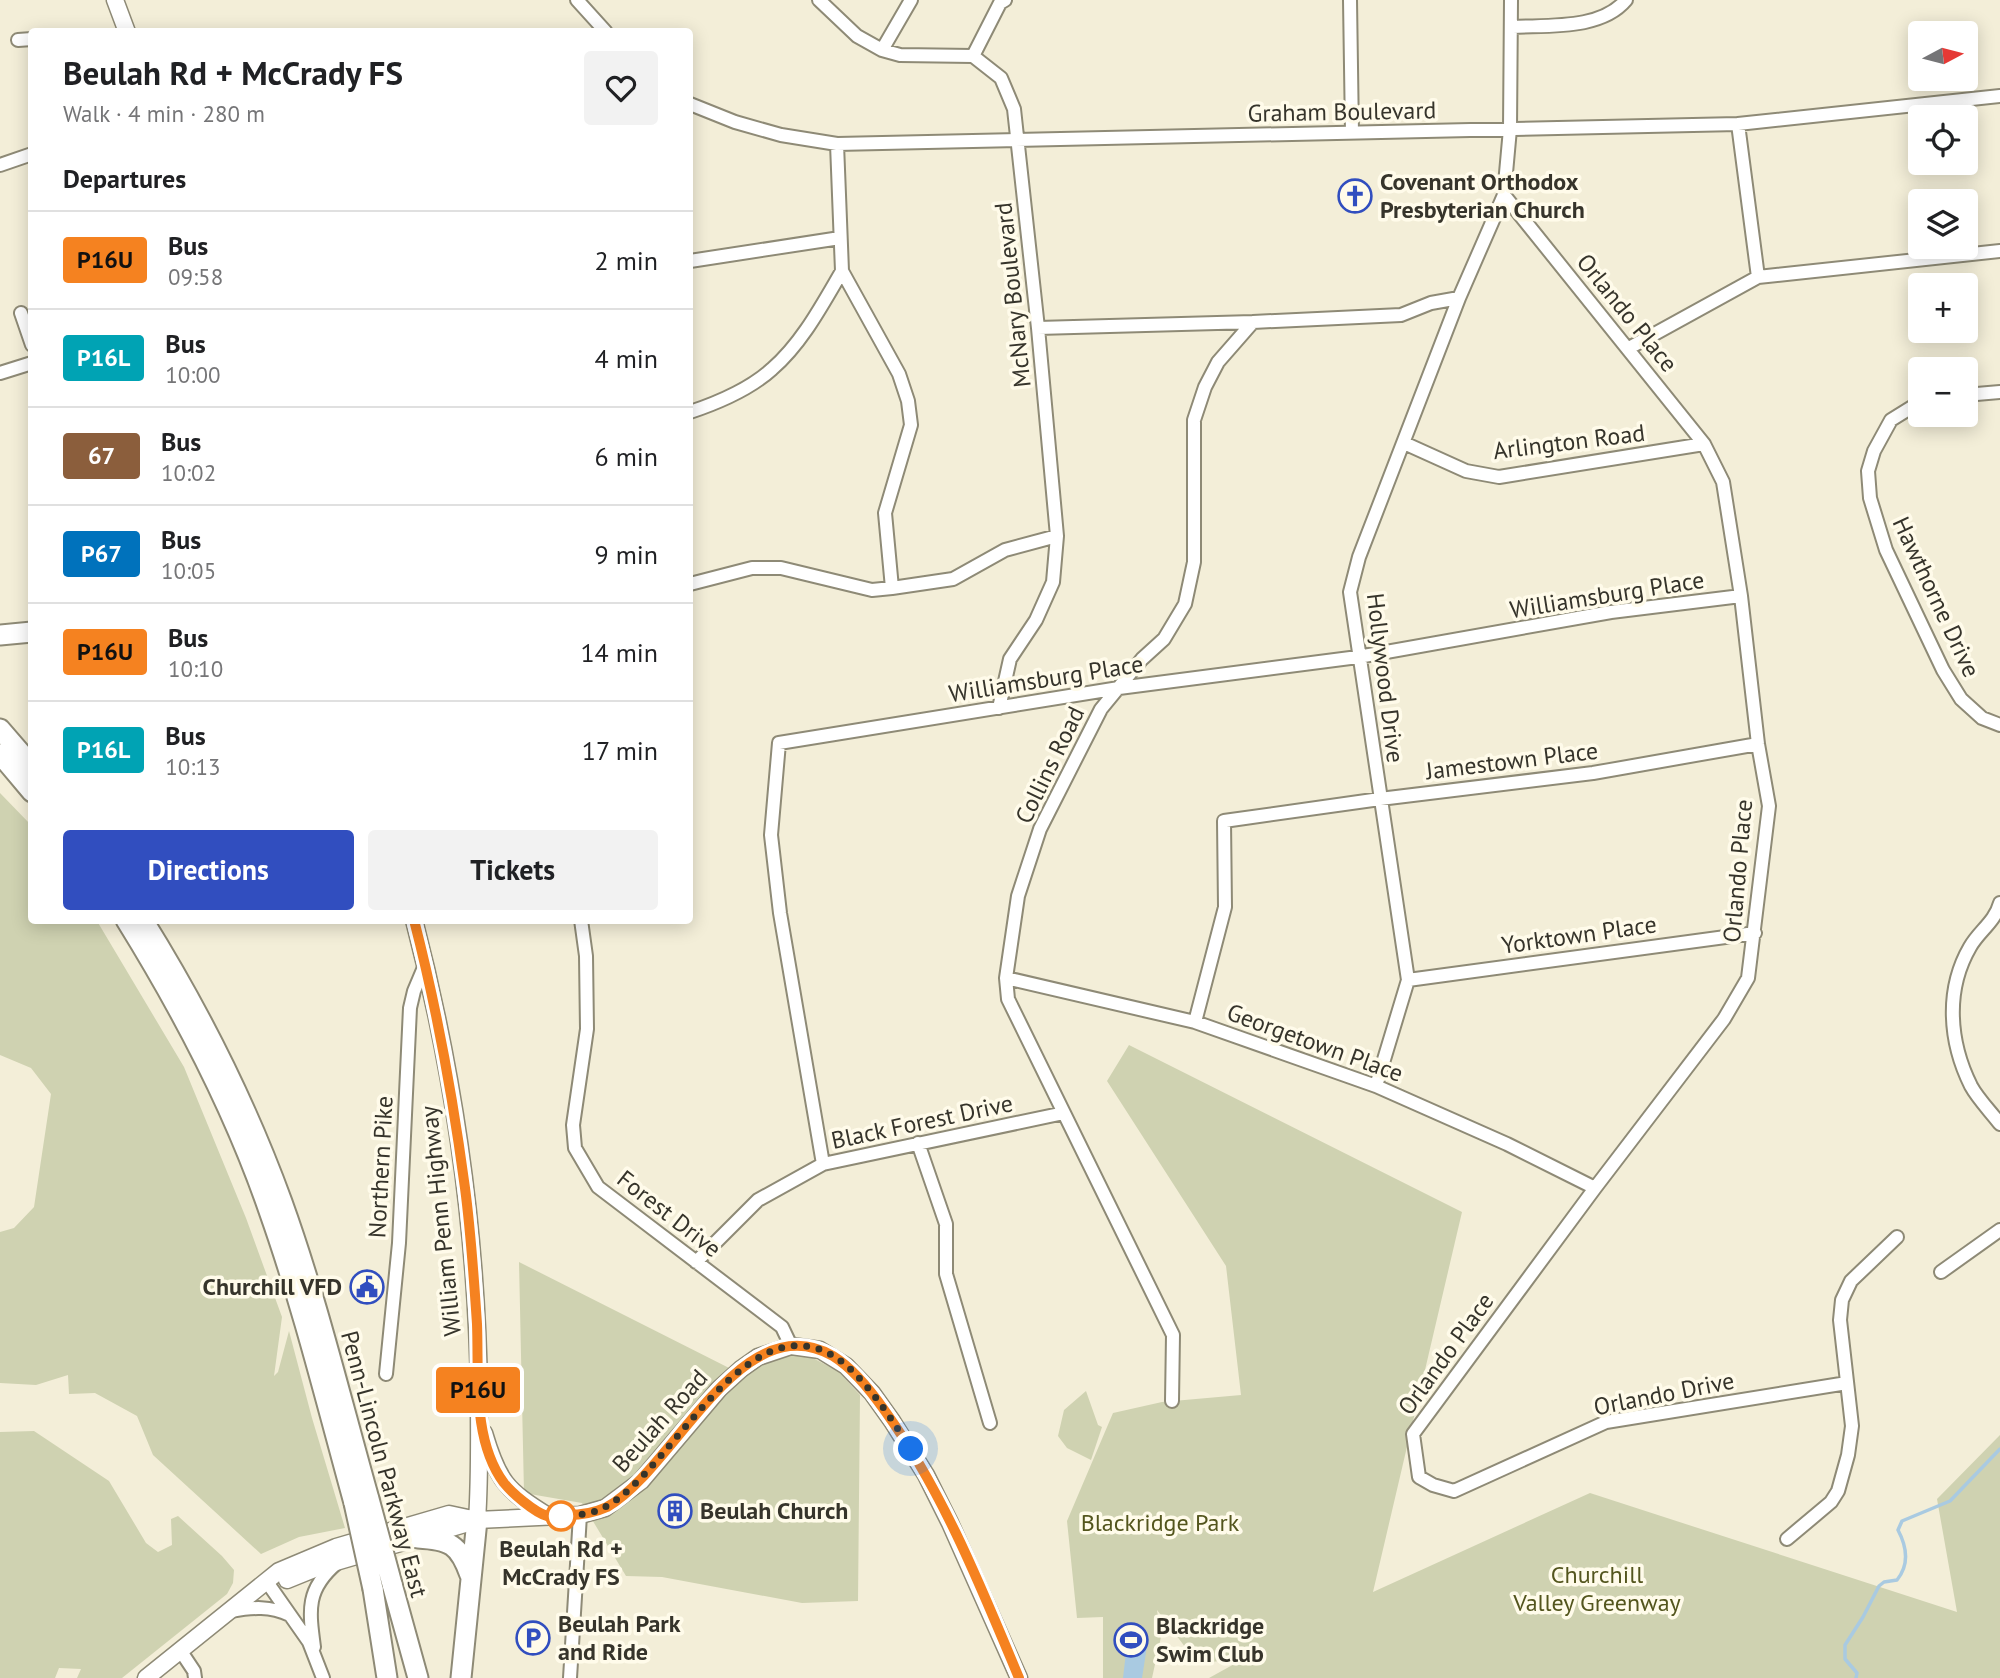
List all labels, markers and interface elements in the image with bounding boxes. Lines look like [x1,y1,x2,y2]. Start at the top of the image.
north arrow [1908,21,1978,91]
map controls [1908,21,1978,427]
text: Beulah Rd + McCrady FS [63,51,403,94]
button: heart [584,51,658,125]
street label: Graham Boulevard [1247,94,1437,129]
text: Walk · 4 min · 280 m [63,99,265,128]
button: locate [1908,105,1978,175]
text: Departures [63,162,186,195]
place label: Covenant Orthodox Presbyterian Church [1380,166,1585,225]
church icon: Covenant Orthodox Presbyterian Church [1336,177,1374,215]
button: layers [1908,189,1978,259]
street label: McNary Boulevard [987,201,1038,389]
text: Bus [168,229,208,262]
text: P16U [77,244,133,275]
text: 2 min [595,244,658,277]
street label: Orlando Place [1570,247,1685,378]
text: 09:58 [168,262,223,291]
button: + [1908,273,1978,343]
text: Bus [165,327,206,360]
text: P16L [77,342,130,373]
text: 4 min [595,342,658,375]
button: − [1908,357,1978,427]
text: 10:00 [165,360,220,389]
street label: Arlington Road [1491,417,1647,466]
text: Bus [161,425,201,458]
text: 67 [88,440,115,471]
text: 6 min [595,440,658,473]
text: 10:02 [161,458,216,487]
street label: Hawthorne Drive [1886,512,1987,682]
text: Bus [161,523,201,556]
text: P67 [81,538,122,569]
text: 9 min [595,538,658,571]
text: 10:05 [161,556,216,585]
street label: Williamsburg Place [1508,564,1706,625]
street label: Hollywood Drive [1360,591,1411,764]
text: Bus [168,621,208,654]
text: P16U [77,636,133,667]
text: 14 min [580,636,658,669]
street label: Williamsburg Place [947,648,1145,709]
text: 10:10 [168,654,223,683]
street label: Collins Road [1008,701,1091,828]
text: Bus [165,719,206,752]
text: P16L [77,734,130,765]
text: 17 min [582,734,658,767]
street label: Jamestown Place [1423,735,1600,787]
text: 10:13 [165,752,220,781]
street label: Orlando Place [1716,798,1759,944]
button: Directions [63,830,354,910]
button: Tickets [368,830,658,910]
street label: Yorktown Place [1499,908,1658,961]
street label: Georgetown Place [1223,996,1407,1089]
street label: Black Forest Drive [828,1087,1016,1156]
street label: Northern Pike [361,1095,400,1239]
street label: William Penn Highway [413,1104,468,1338]
street label: Forest Drive [611,1163,728,1264]
public building icon: Churchill VFD [348,1268,386,1306]
place label: Churchill VFD [203,1271,342,1302]
street label: Orlando Place [1391,1287,1500,1421]
street label: Penn-Lincoln Parkway East [334,1327,435,1601]
street label: Beulah Road [605,1363,714,1479]
street label: Orlando Drive [1591,1365,1737,1422]
line badge: P16U [429,1367,527,1413]
text: P16U [450,1374,506,1405]
your location [893,1431,928,1466]
building icon: Beulah Church [656,1492,694,1530]
place label: Beulah Church [700,1495,848,1526]
marker: Beulah Rd + McCrady FS [546,1501,576,1531]
park label: Blackridge Park [1081,1507,1240,1538]
place label: Beulah Rd + McCrady FS [499,1533,623,1592]
park label: Churchill Valley Greenway [1512,1559,1681,1618]
place label: Beulah Park and Ride [558,1608,681,1667]
place label: Blackridge Swim Club [1156,1610,1264,1669]
parking icon: Beulah Park and Ride [514,1619,552,1657]
sports icon: Blackridge Swim Club [1112,1621,1150,1659]

